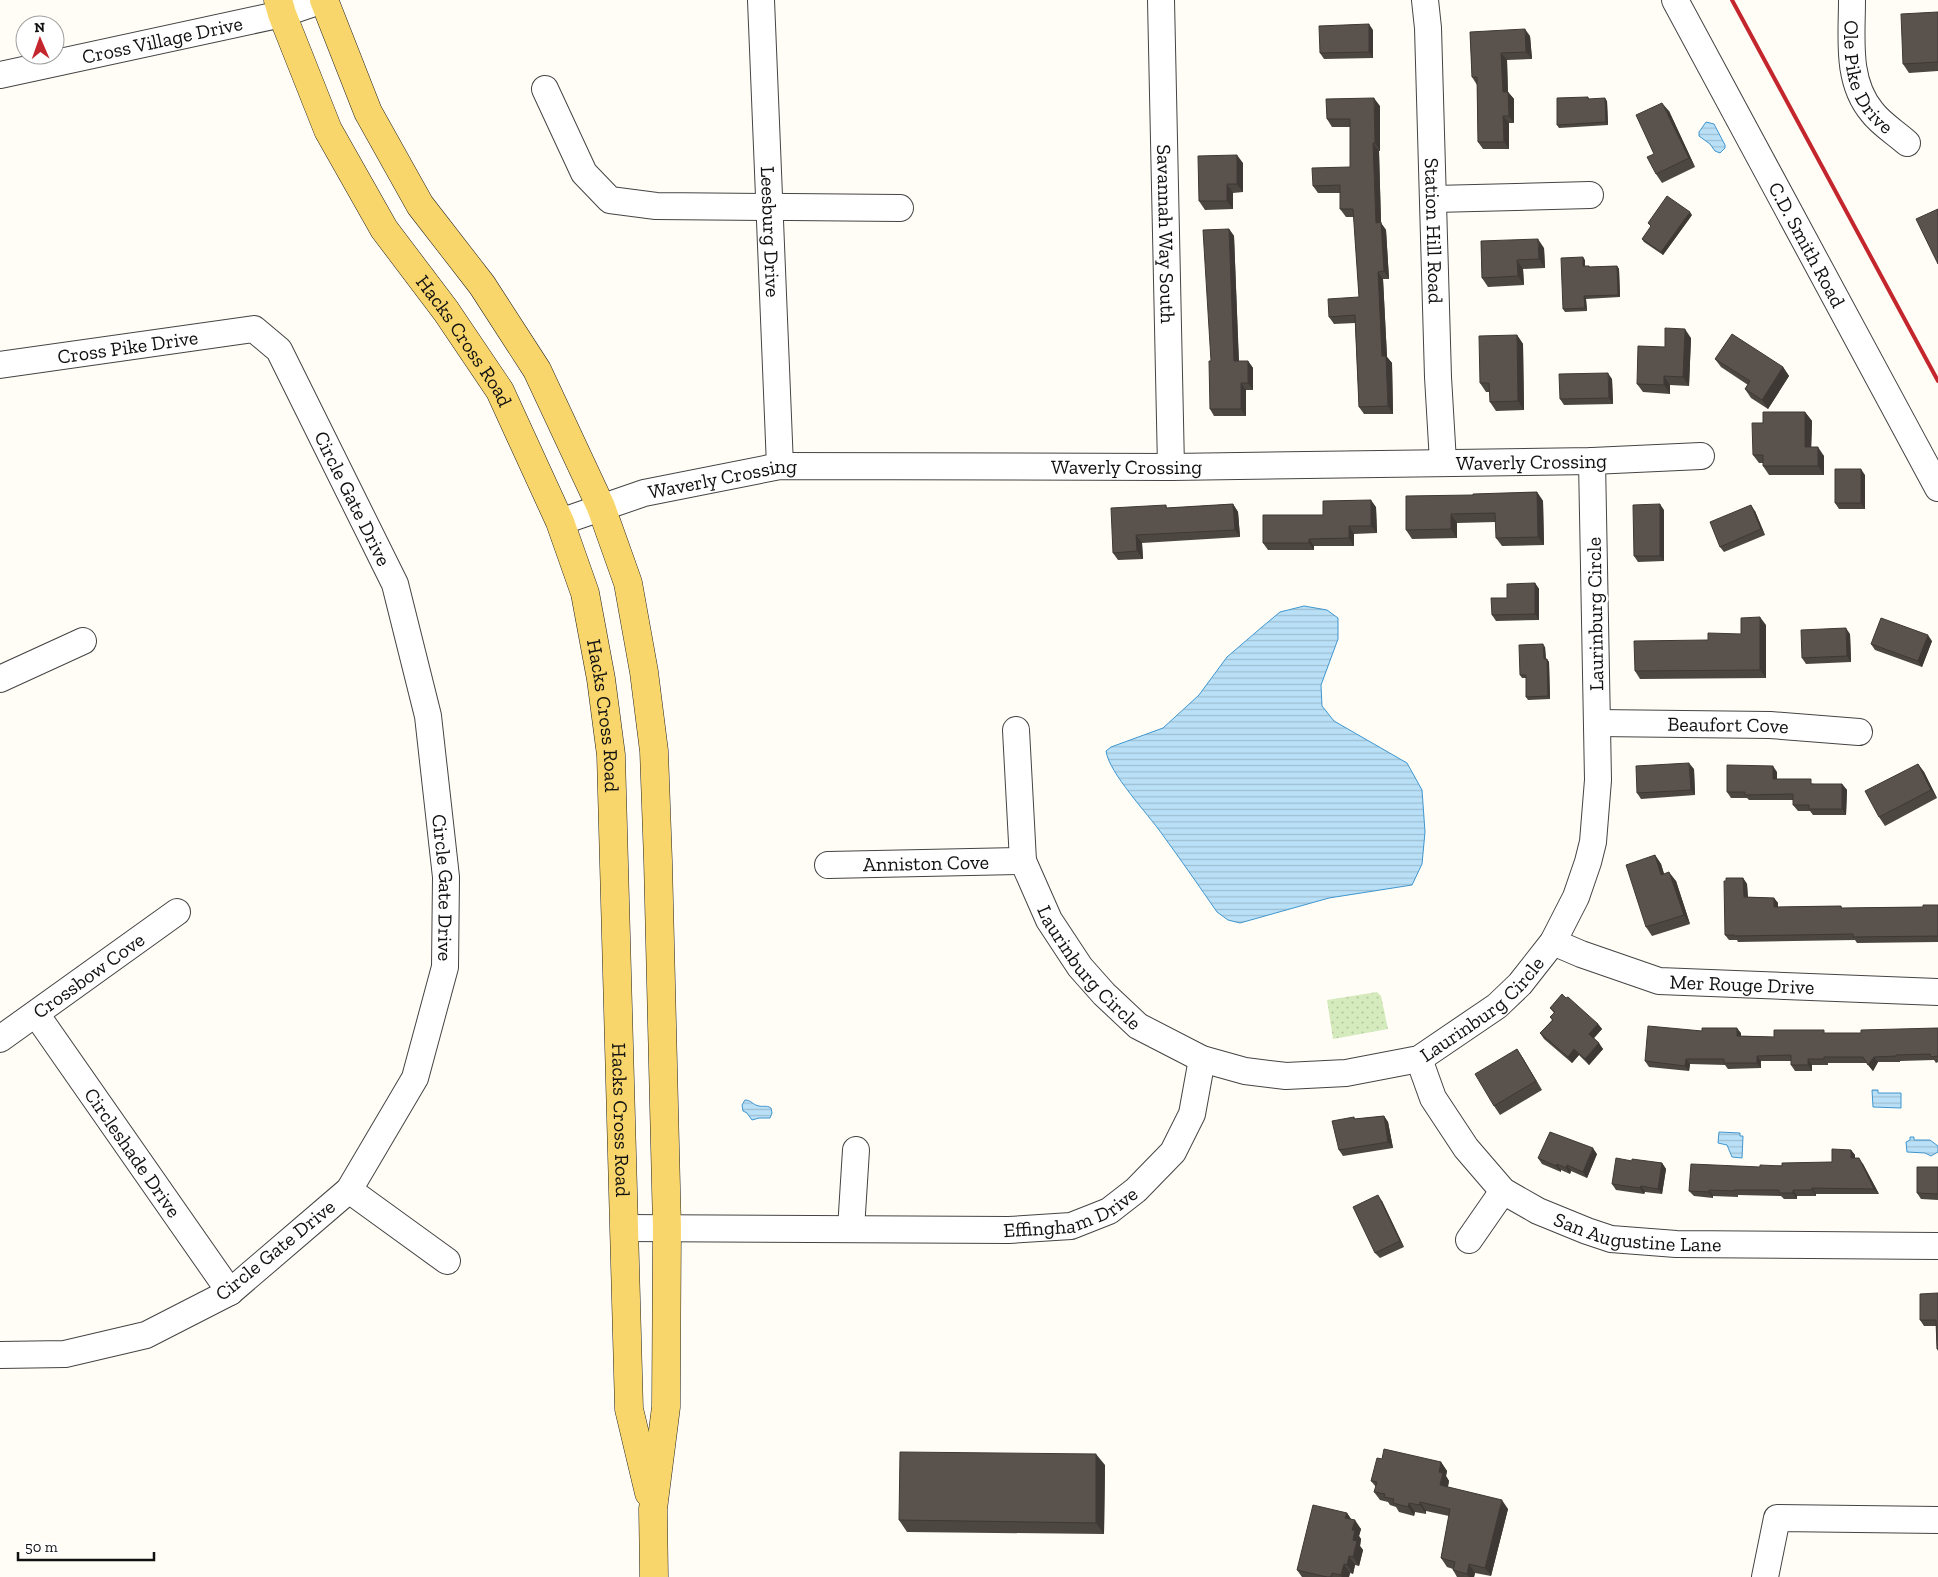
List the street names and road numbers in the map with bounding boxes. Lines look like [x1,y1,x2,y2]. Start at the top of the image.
street label: Cross Village Drive [80,11,245,69]
street label: Ole Pike Drive [1839,20,1898,139]
street label: Savannah Way South [1152,144,1180,325]
street label: Station Hill Road [1420,157,1448,304]
street label: Leesburg Drive [756,166,785,298]
street label: C.D. Smith Road [1763,178,1850,312]
street label: Hacks Cross Road [411,270,517,410]
street label: Cross Pike Drive [56,325,200,369]
street label: Circle Gate Drive [309,427,396,570]
street label: Waverly Crossing [1456,448,1608,475]
street label: Waverly Crossing [646,454,797,504]
street label: Waverly Crossing [1051,455,1202,479]
street label: Laurinburg Circle [1582,537,1608,691]
street label: Hacks Cross Road [582,637,624,793]
street label: Beaufort Cove [1667,712,1790,738]
street label: Circle Gate Drive [427,813,459,961]
street label: Anniston Cove [863,850,989,876]
street label: Laurinburg Circle [1032,902,1146,1035]
street label: Crossbow Cove [28,927,149,1024]
street label: Laurinburg Circle [1415,952,1549,1067]
street label: Mer Rouge Drive [1669,969,1815,999]
street label: Hacks Cross Road [607,1043,635,1197]
street label: Circleshade Drive [79,1083,186,1222]
street label: Effingham Drive [1003,1181,1142,1242]
street label: Circle Gate Drive [210,1194,340,1306]
street label: San Augustine Lane [1550,1207,1722,1256]

